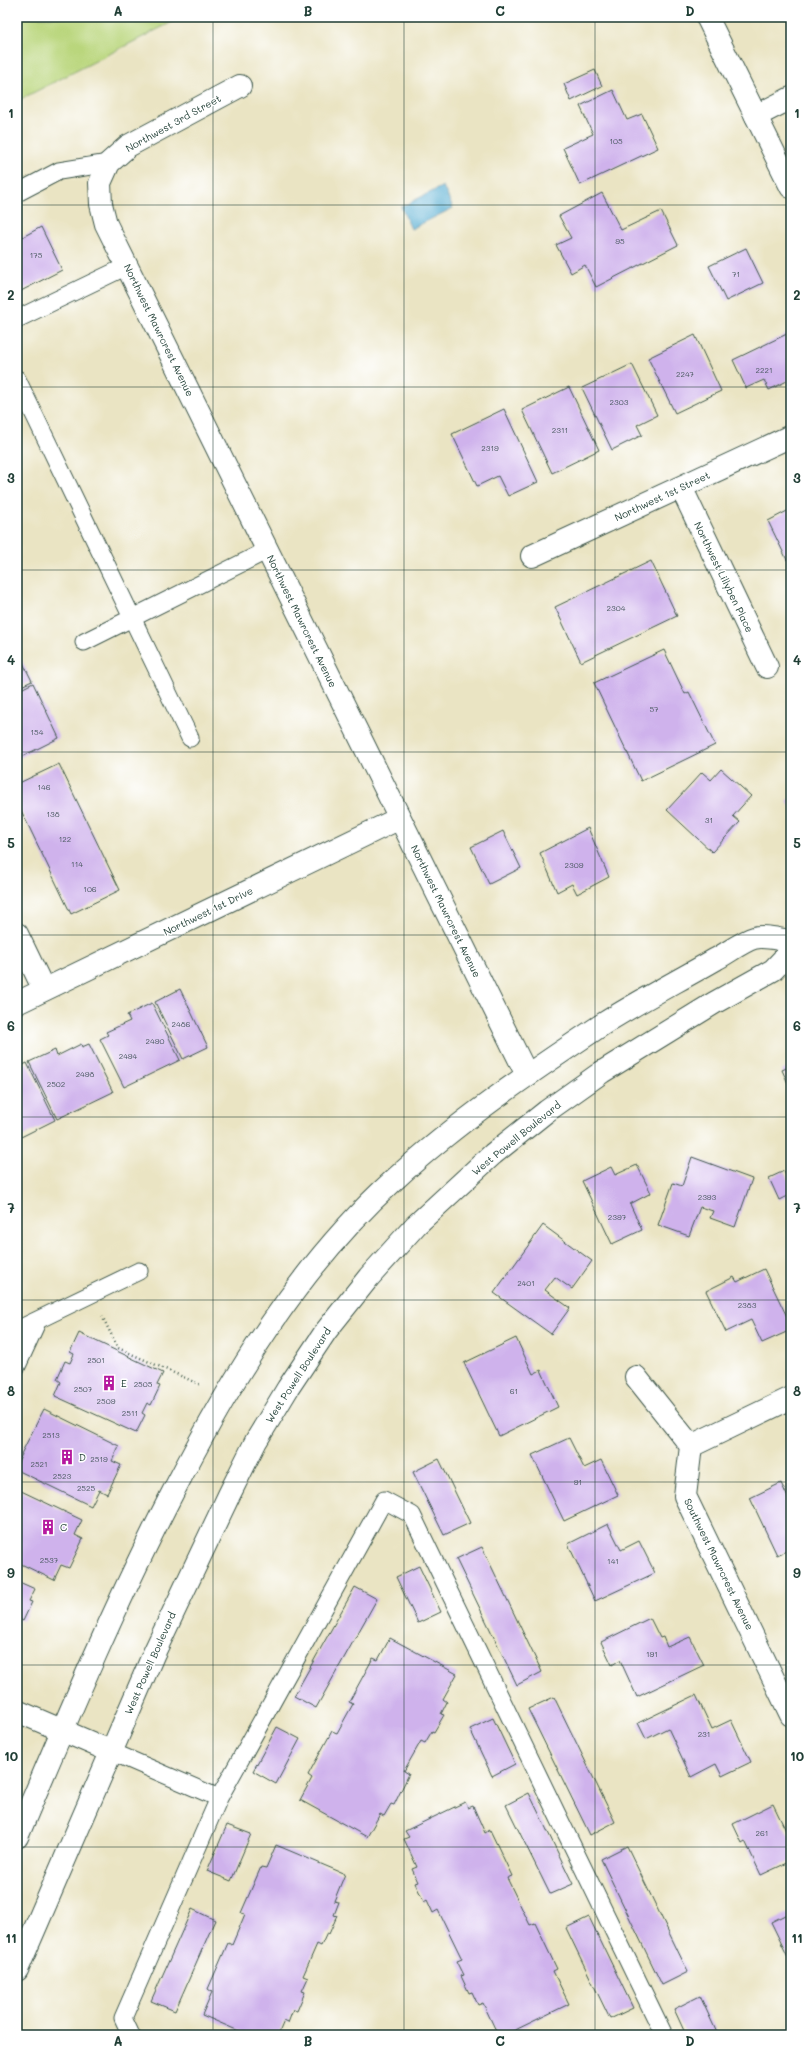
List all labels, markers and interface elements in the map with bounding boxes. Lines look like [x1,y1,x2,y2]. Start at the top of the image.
text: A [113,2,123,19]
text: B [304,2,313,19]
text: C [495,2,505,19]
text: D [685,2,695,19]
street label: Northwest 3rd Street [123,91,223,155]
text: 1 [8,104,14,121]
text: 1 [794,104,800,121]
house number: 105 [609,136,623,146]
house number: 95 [615,236,625,246]
house number: 175 [30,250,43,260]
street label: Northwest Mawrcrest Avenue [121,261,197,399]
house number: 71 [732,269,740,279]
text: 2 [7,286,15,303]
text: 2 [793,286,801,303]
house number: 2221 [756,365,772,375]
house number: 2247 [676,369,695,379]
house number: 2303 [610,397,629,407]
house number: 2311 [552,425,568,435]
house number: 2319 [481,443,499,453]
street label: Northwest 1st Street [612,468,712,524]
text: 3 [7,469,15,486]
text: 3 [793,469,801,486]
street label: Northwest Lillyben Place [691,519,757,635]
street label: Northwest Mawrcrest Avenue [264,552,340,690]
house number: 2304 [607,603,626,613]
text: 4 [7,651,15,668]
text: 4 [793,651,801,668]
house number: 57 [649,704,659,714]
house number: 154 [31,727,44,737]
house number: 146 [37,782,51,792]
house number: 138 [46,809,60,819]
house number: 31 [705,815,713,825]
text: 5 [7,834,15,851]
house number: 122 [59,834,71,844]
text: 5 [793,834,801,851]
street label: Northwest Mawrcrest Avenue [408,842,484,980]
house number: 114 [71,859,83,869]
house number: 2309 [565,860,584,870]
street label: Northwest 1st Drive [161,883,255,939]
house number: 106 [83,884,97,894]
text: 6 [7,1017,15,1034]
text: 6 [793,1017,801,1034]
house number: 2486 [172,1019,191,1029]
house number: 2490 [146,1036,164,1046]
house number: 2494 [119,1051,138,1061]
house number: 2498 [76,1069,95,1079]
house number: 2502 [47,1079,65,1089]
street label: West Powell Boulevard [469,1098,563,1178]
house number: 2393 [698,1192,717,1202]
text: 7 [7,1199,15,1216]
text: 7 [793,1199,801,1216]
house number: 2397 [608,1212,627,1222]
house number: 2401 [517,1278,535,1288]
house number: 2383 [738,1300,757,1310]
street label: West Powell Boulevard [262,1325,334,1425]
house number: 2501 [87,1355,105,1365]
building icon: E [100,1374,118,1392]
place label: E [121,1376,127,1390]
house number: 2505 [134,1379,153,1389]
text: 8 [7,1382,15,1399]
text: 8 [793,1382,801,1399]
house number: 2507 [74,1384,93,1394]
house number: 61 [510,1386,518,1396]
house number: 2509 [97,1396,116,1406]
house number: 2511 [122,1408,138,1418]
house number: 2513 [42,1430,60,1440]
building icon: D [58,1448,76,1466]
place label: D [79,1450,86,1464]
house number: 2519 [90,1454,108,1464]
house number: 2521 [30,1459,48,1469]
house number: 2523 [53,1471,71,1481]
house number: 91 [574,1477,582,1487]
house number: 2525 [77,1483,95,1493]
street label: Southwest Mawrcrest Avenue [681,1496,757,1632]
building icon: C [39,1518,57,1536]
place label: C [60,1520,67,1534]
house number: 2537 [40,1555,59,1565]
house number: 141 [607,1556,619,1566]
text: 9 [7,1564,15,1581]
text: 9 [793,1564,801,1581]
street label: West Powell Boulevard [121,1610,179,1716]
house number: 191 [646,1649,658,1659]
house number: 231 [698,1729,710,1739]
text: 10 [4,1747,18,1764]
text: 10 [790,1747,804,1764]
house number: 261 [756,1828,768,1838]
text: 11 [5,1929,17,1946]
text: 11 [791,1929,803,1946]
text: A [113,2032,123,2049]
text: B [304,2032,313,2049]
text: C [495,2032,505,2049]
text: D [685,2032,695,2049]

